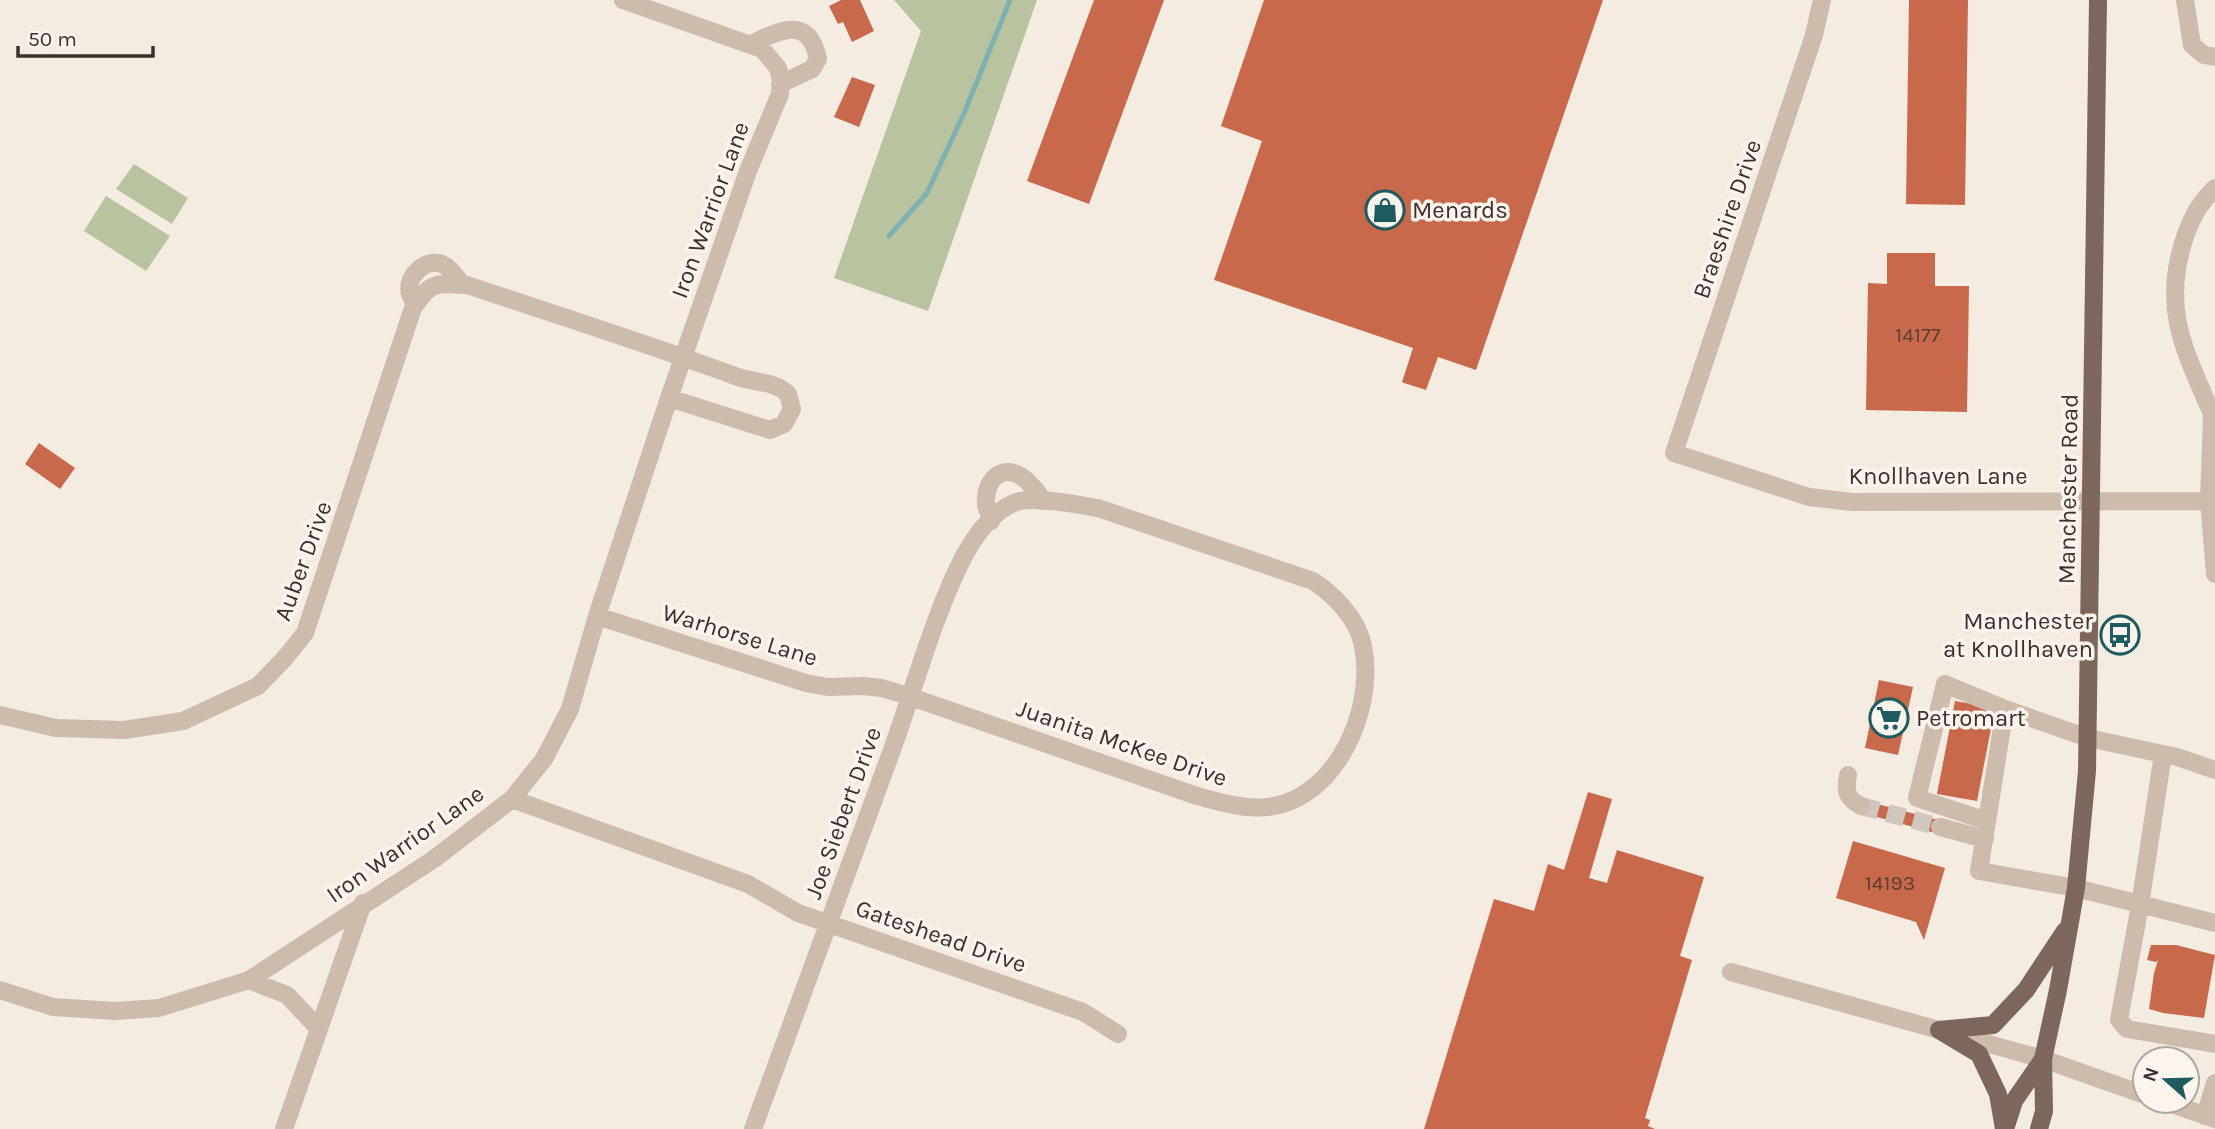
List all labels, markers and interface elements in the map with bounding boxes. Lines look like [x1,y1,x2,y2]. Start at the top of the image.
scale bar [18,14,152,58]
text: 50 m [28,27,77,51]
street label: Iron Warrior Lane [665,118,755,302]
street label: Braeshire Drive [1687,136,1767,302]
shop icon: Menards [1364,189,1406,231]
place label: Menards [1412,196,1508,224]
house number: 14177 [1895,323,1941,347]
street label: Manchester Road [2052,393,2084,585]
street label: Knollhaven Lane [1848,462,2028,490]
street label: Auber Drive [268,497,338,625]
street label: Warhorse Lane [659,598,821,672]
place label: Manchester at Knollhaven [1943,607,2093,663]
bus stop icon: Manchester at Knollhaven [2099,614,2141,656]
street label: Juanita McKee Drive [1013,694,1231,792]
supermarket icon: Petromart [1868,697,1910,739]
place label: Petromart [1916,704,2026,732]
street label: Joe Siebert Drive [799,723,887,903]
street label: Iron Warrior Lane [321,779,489,909]
house number: 14193 [1865,871,1915,895]
street label: Gateshead Drive [852,894,1030,978]
north arrow [2131,1045,2201,1115]
text: N [2138,1064,2164,1085]

